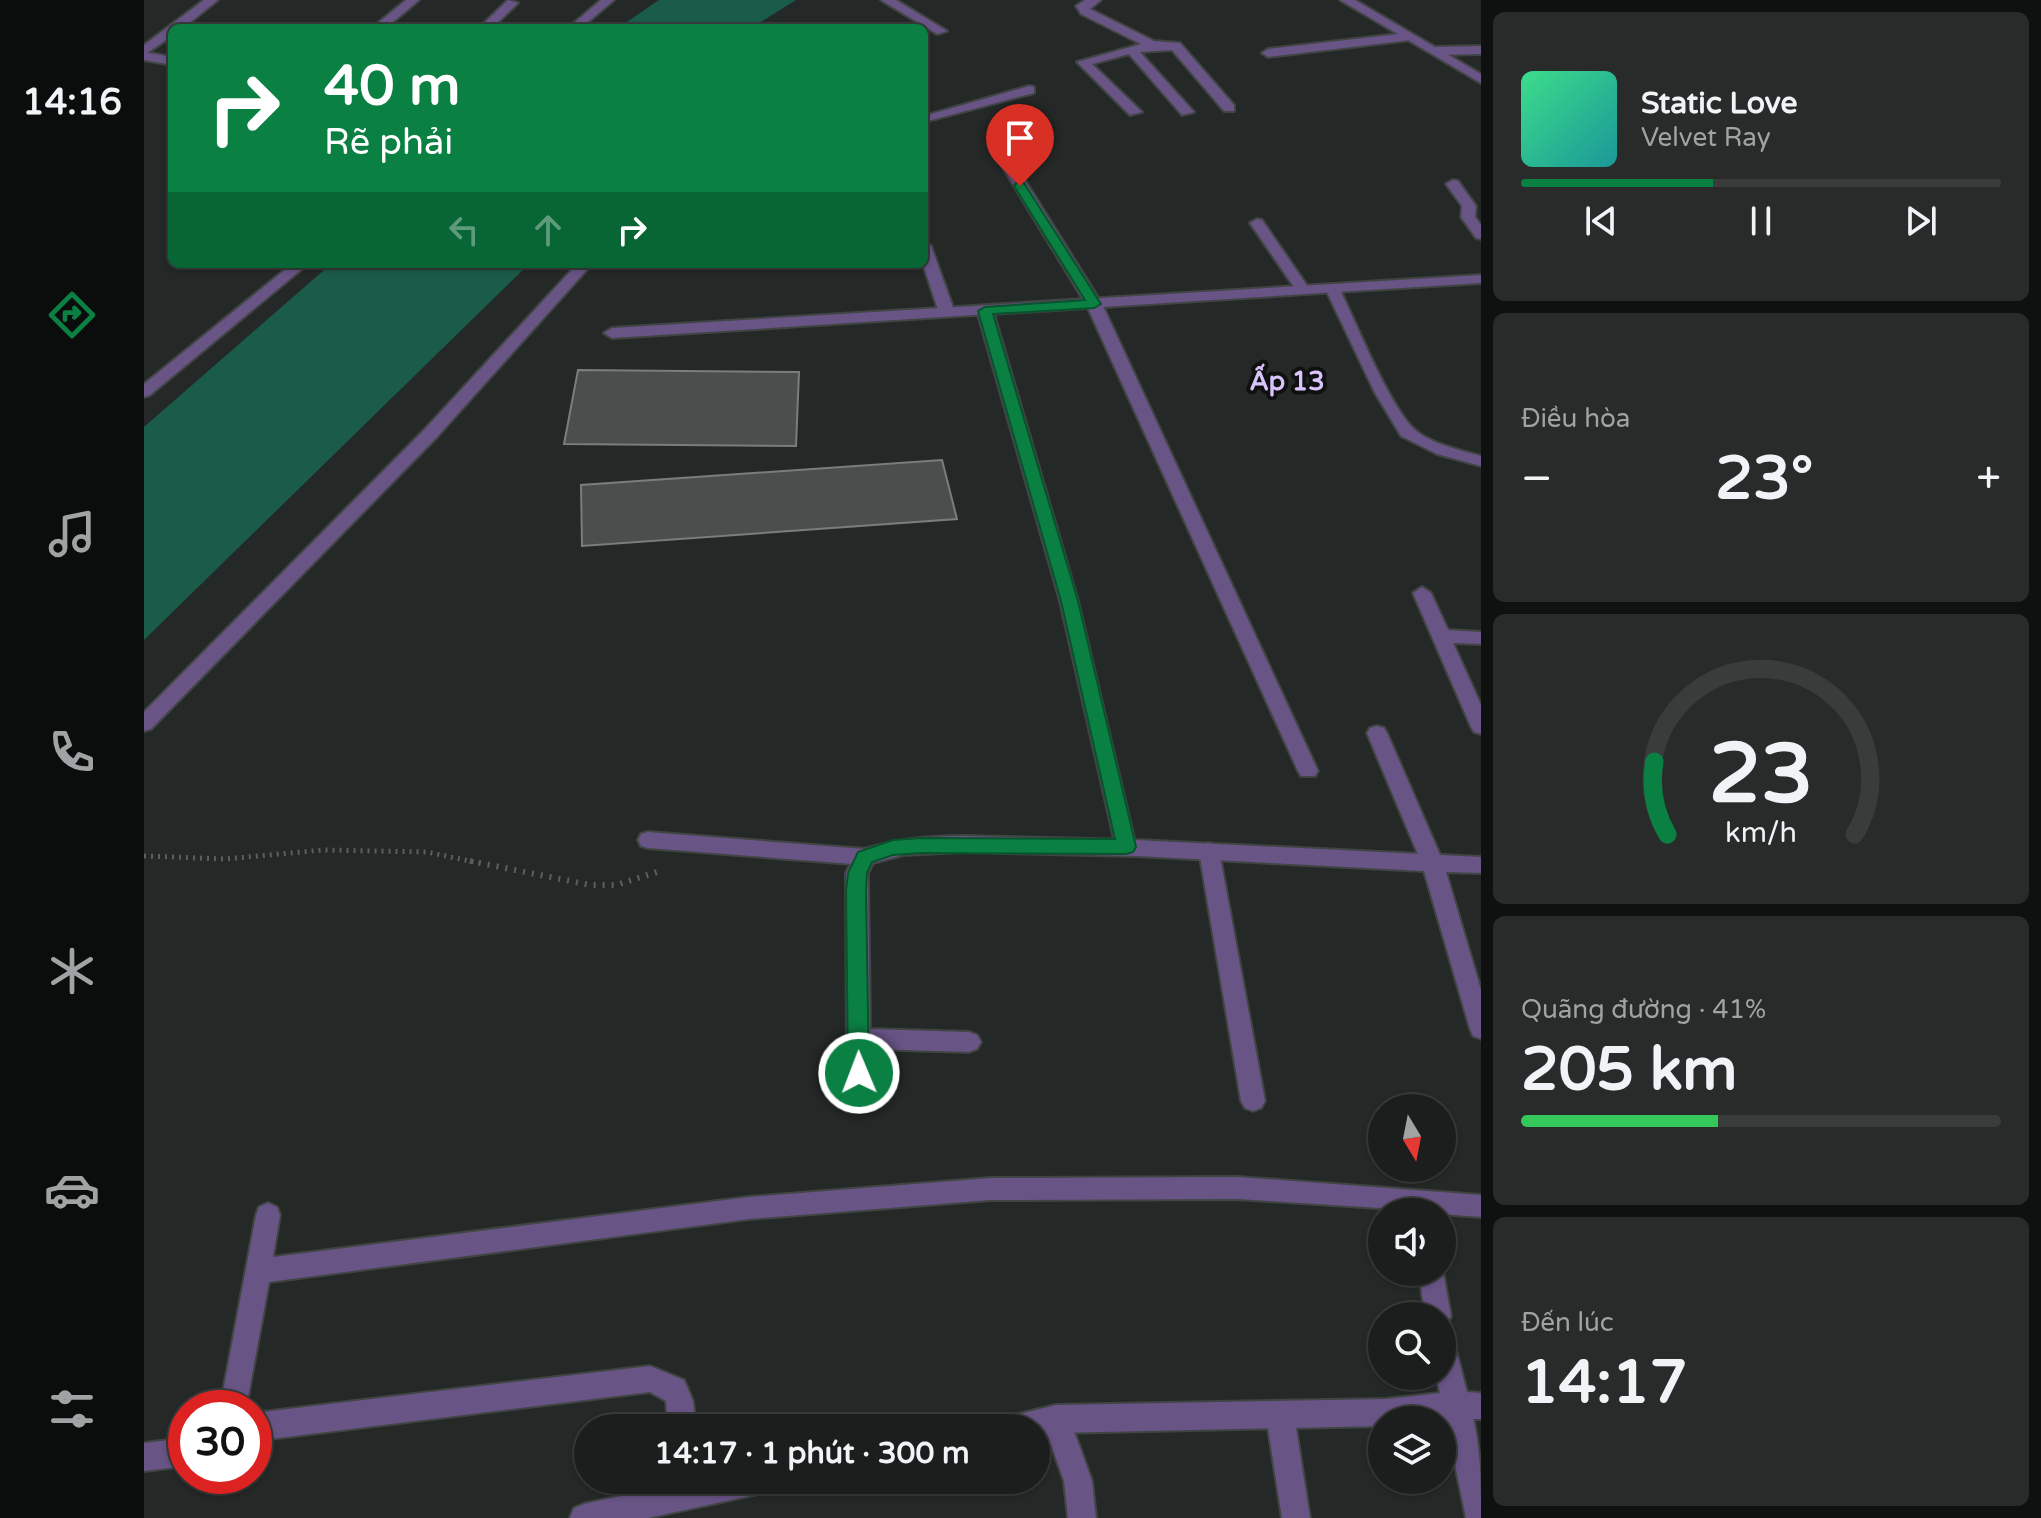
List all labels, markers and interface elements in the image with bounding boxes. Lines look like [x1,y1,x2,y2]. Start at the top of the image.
text: 40 m [324,53,460,120]
icon: right [192,56,296,160]
text: 14:16 [22,81,122,124]
text: Static Love [1641,85,1797,122]
pin [986,104,1054,186]
icon: arrive [998,116,1042,160]
text: Rẽ phải [324,121,453,164]
text: Velvet Ray [1641,122,1771,153]
icon: previous [1579,199,1623,243]
icon: pause [1739,199,1783,243]
icon: next [1899,199,1943,243]
icon: left [442,208,486,252]
icon: ahead [526,208,570,252]
icon: right [610,208,654,252]
icon: directions [44,287,100,343]
district label: Ấp 13 [1249,363,1325,397]
text: Điều hòa [1521,403,1630,434]
text: 23° [1715,443,1813,515]
text: − [1521,453,1552,506]
text: + [1976,453,2001,506]
icon: music [44,506,100,562]
icon: phone [44,724,100,780]
text: 23 [1709,725,1813,825]
text: km/h [1725,816,1797,850]
icon: climate [44,943,100,999]
text: Quãng đường · 41% [1521,994,1766,1025]
position arrow [817,1031,901,1115]
text: 205 km [1521,1034,1737,1106]
north arrow [1368,1094,1456,1182]
map controls [1368,1094,1456,1494]
icon: car [44,1162,100,1218]
button: sound [1368,1198,1456,1286]
button: search [1368,1302,1456,1390]
text: Đến lúc [1521,1307,1614,1338]
text: 14:17 [1521,1347,1687,1419]
icon: filters [44,1381,100,1437]
speed limit sign: 30 [168,1390,272,1494]
button: layers [1368,1406,1456,1494]
text: 14:17 · 1 phút · 300 m [654,1435,970,1472]

